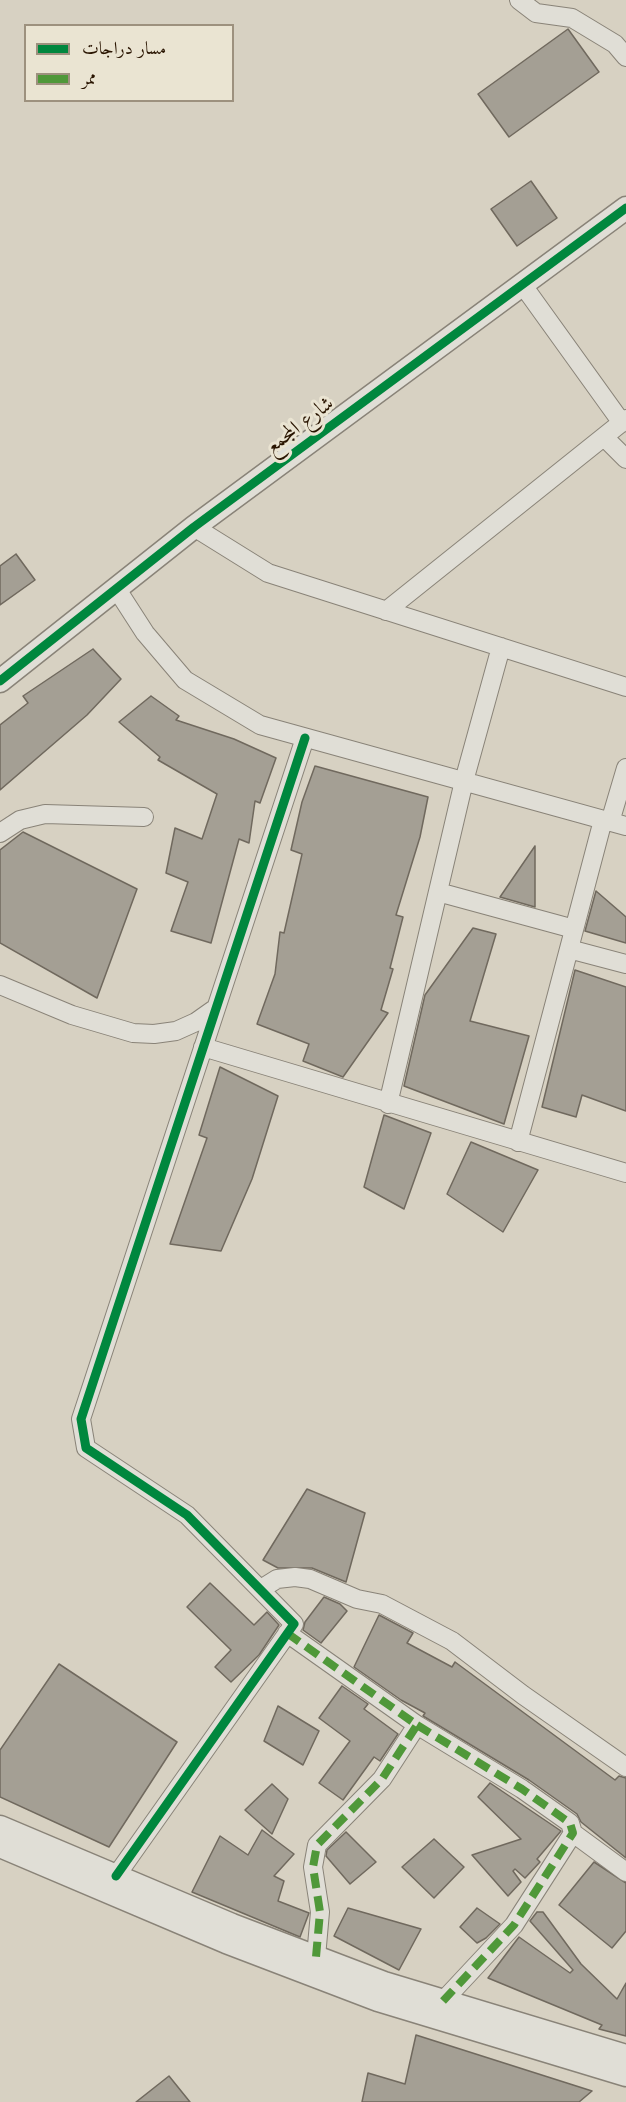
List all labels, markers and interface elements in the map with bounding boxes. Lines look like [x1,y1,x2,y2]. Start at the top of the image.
legend [24,24,234,102]
text: مسار دراجات [82,36,166,61]
text: ممر [82,66,96,91]
street label: شارع المجمع [260,392,340,460]

